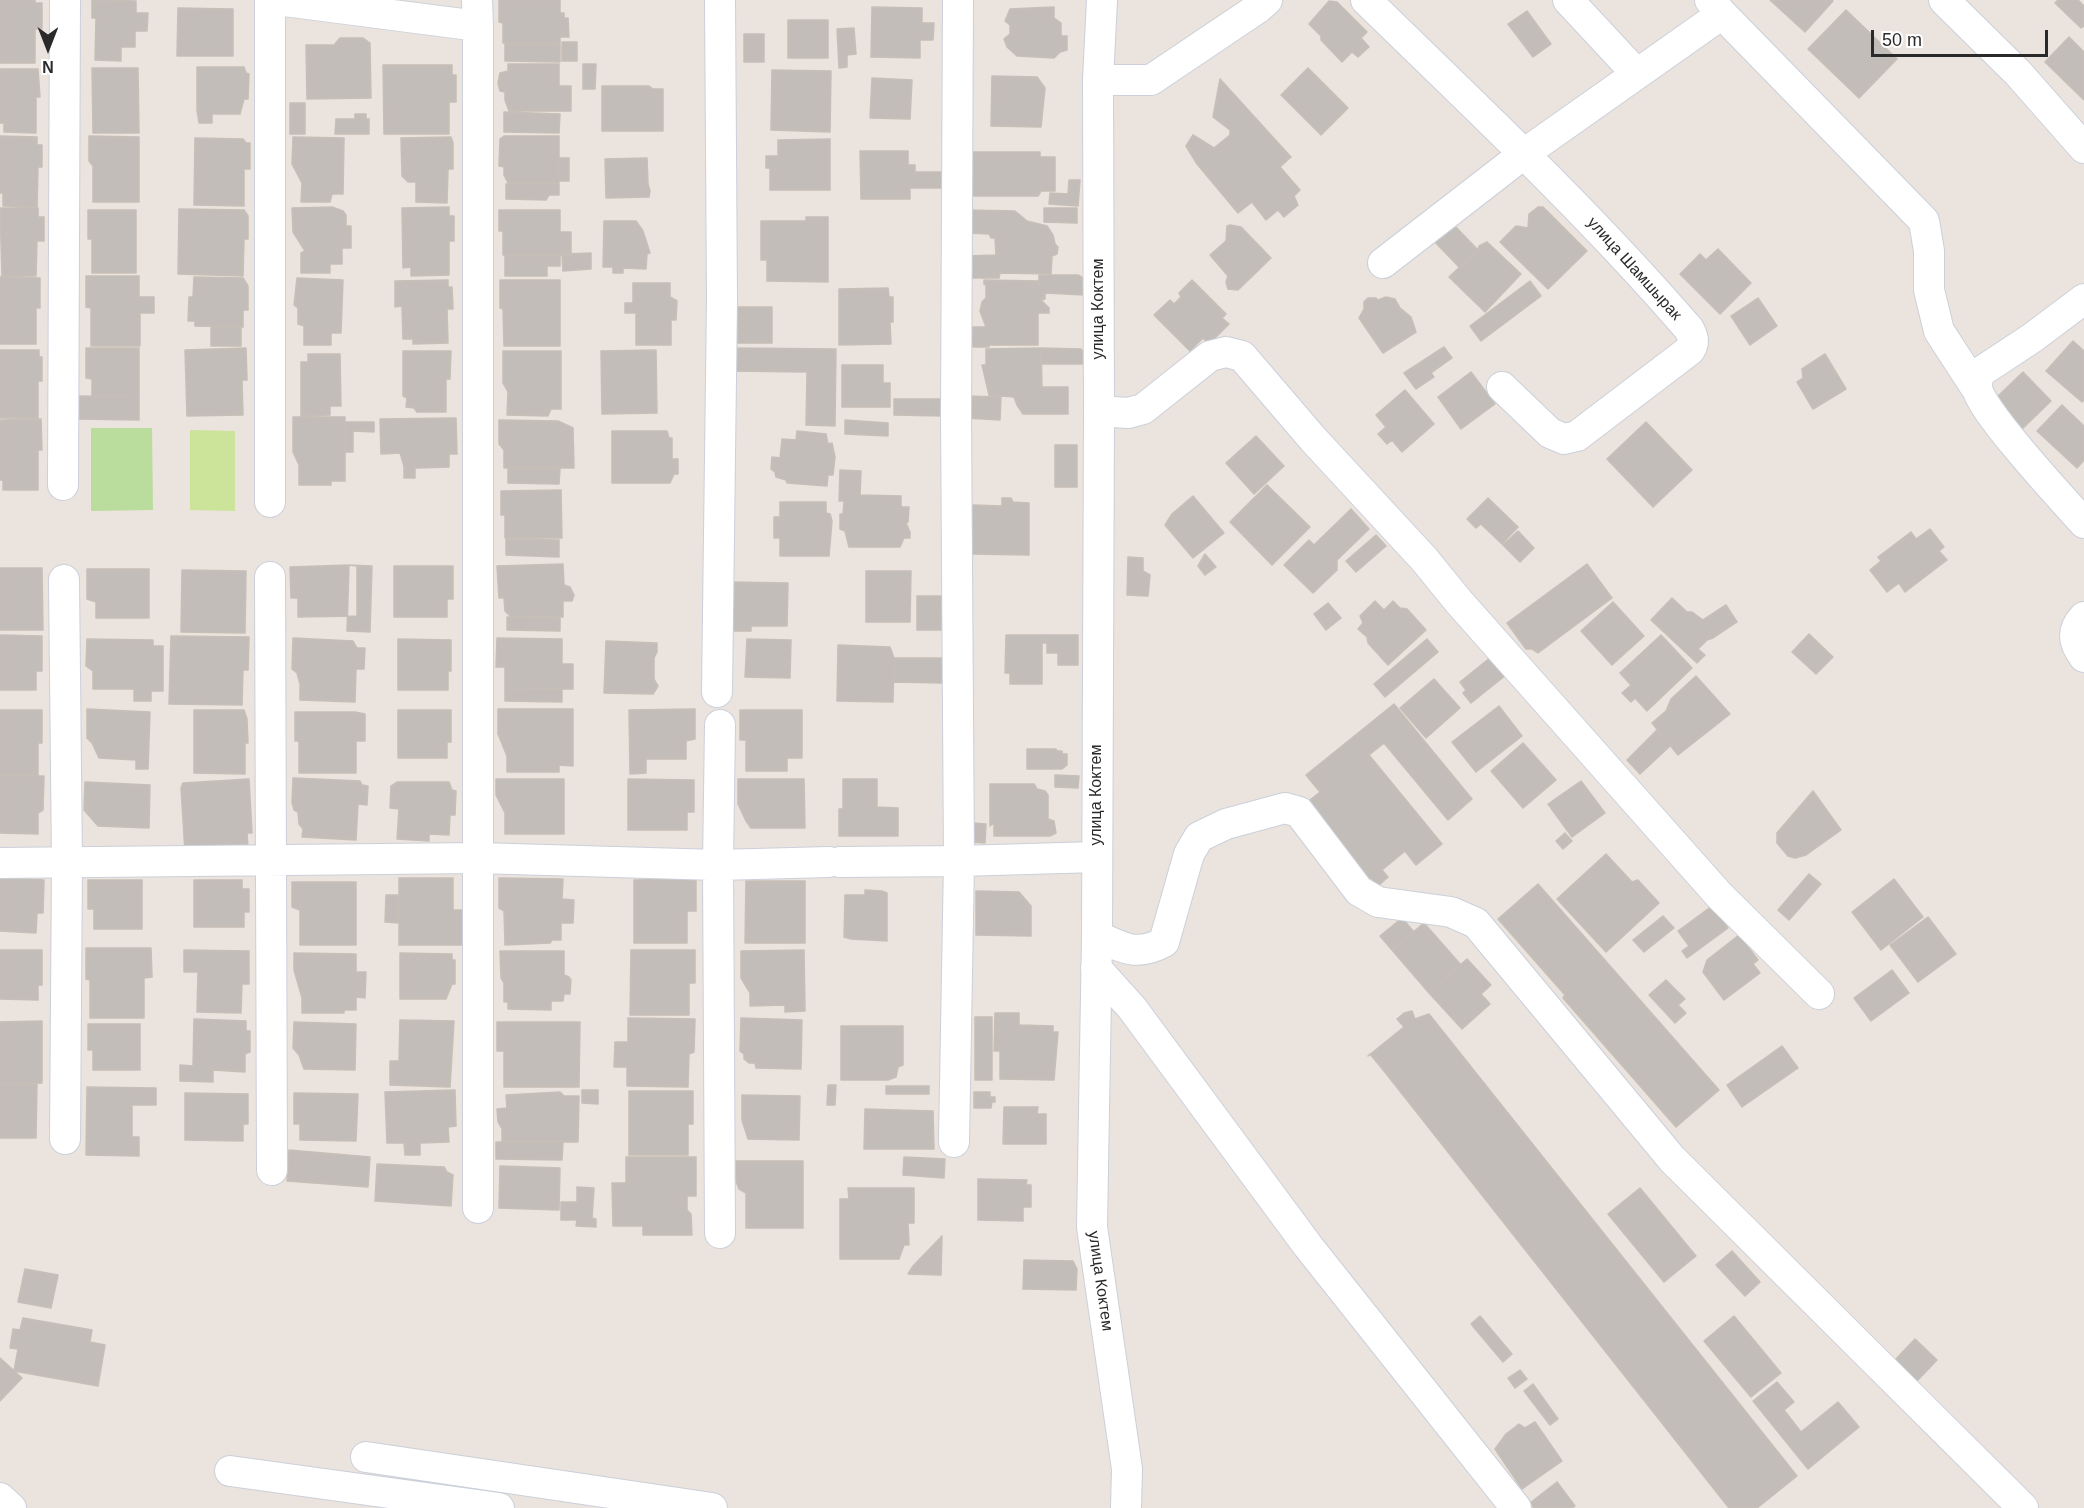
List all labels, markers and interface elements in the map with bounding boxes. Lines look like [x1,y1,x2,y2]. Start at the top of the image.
north arrow [18,18,78,78]
scale bar [1874,18,2051,56]
text: 50 m [1882,30,1922,50]
text: N [42,58,54,75]
street label: улица Шамшырак [1583,213,1685,325]
street label: улица Коктем [1089,259,1109,359]
street label: улица Коктем [1087,745,1107,845]
street label: улица Коктем [1083,1230,1117,1332]

